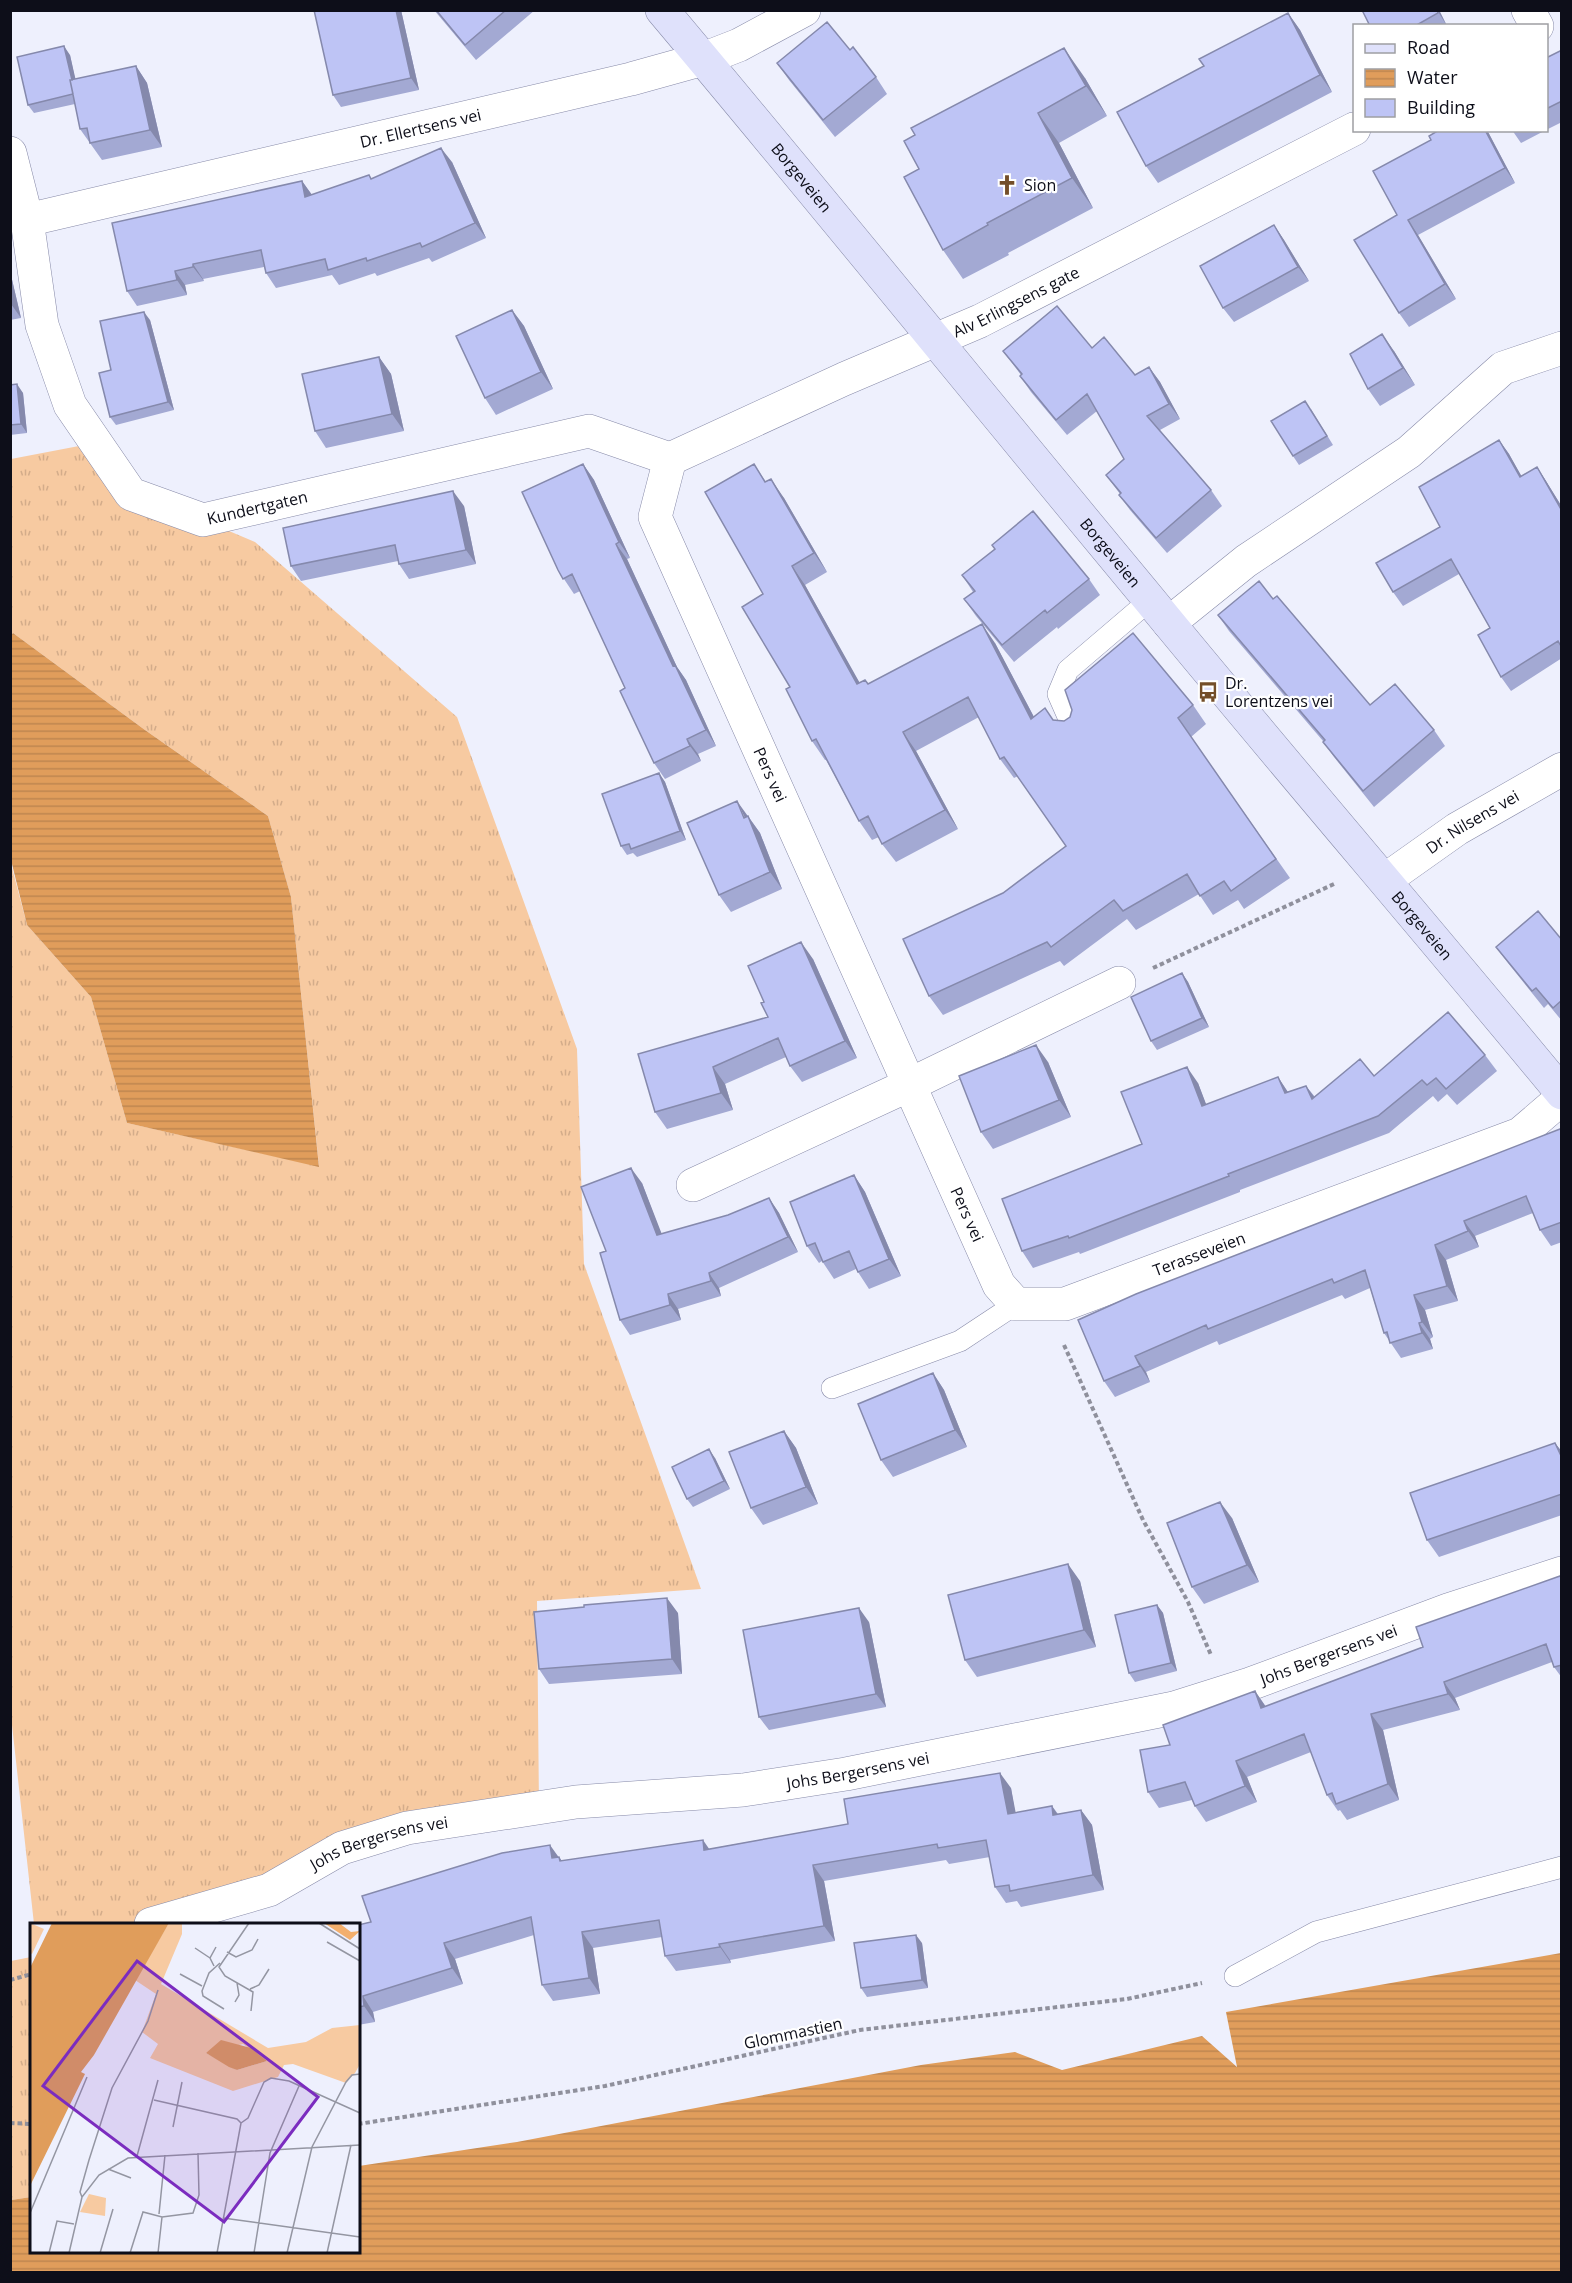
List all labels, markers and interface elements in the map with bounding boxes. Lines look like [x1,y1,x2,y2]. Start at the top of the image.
legend [1353,24,1548,132]
text: Road [1407,35,1450,59]
text: Water [1407,65,1458,89]
text: Building [1407,95,1475,119]
street label: Dr. Ellertsens vei [358,103,483,153]
street label: Borgeveien [766,138,837,217]
church icon: Sion [995,173,1019,197]
place label: Sion [1024,174,1056,196]
street label: Alv Erlingsens gate [949,261,1083,342]
street label: Kundertgaten [205,485,310,530]
street label: Borgeveien [1075,513,1146,592]
place label: Dr. Lorentzens vei [1225,672,1333,712]
bus stop icon: Dr. Lorentzens vei [1196,680,1220,704]
street label: Pers vei [748,743,792,805]
street label: Dr. Nilsens vei [1421,785,1523,859]
street label: Borgeveien [1387,886,1458,965]
street label: Pers vei [945,1183,989,1245]
street label: Terasseveien [1150,1227,1248,1281]
street label: Johs Bergersens vei [1255,1619,1400,1691]
street label: Johs Bergersens vei [783,1746,931,1794]
street label: Johs Bergersens vei [304,1811,450,1876]
inset map [30,1923,360,2253]
street label: Glommastien [742,2012,844,2054]

